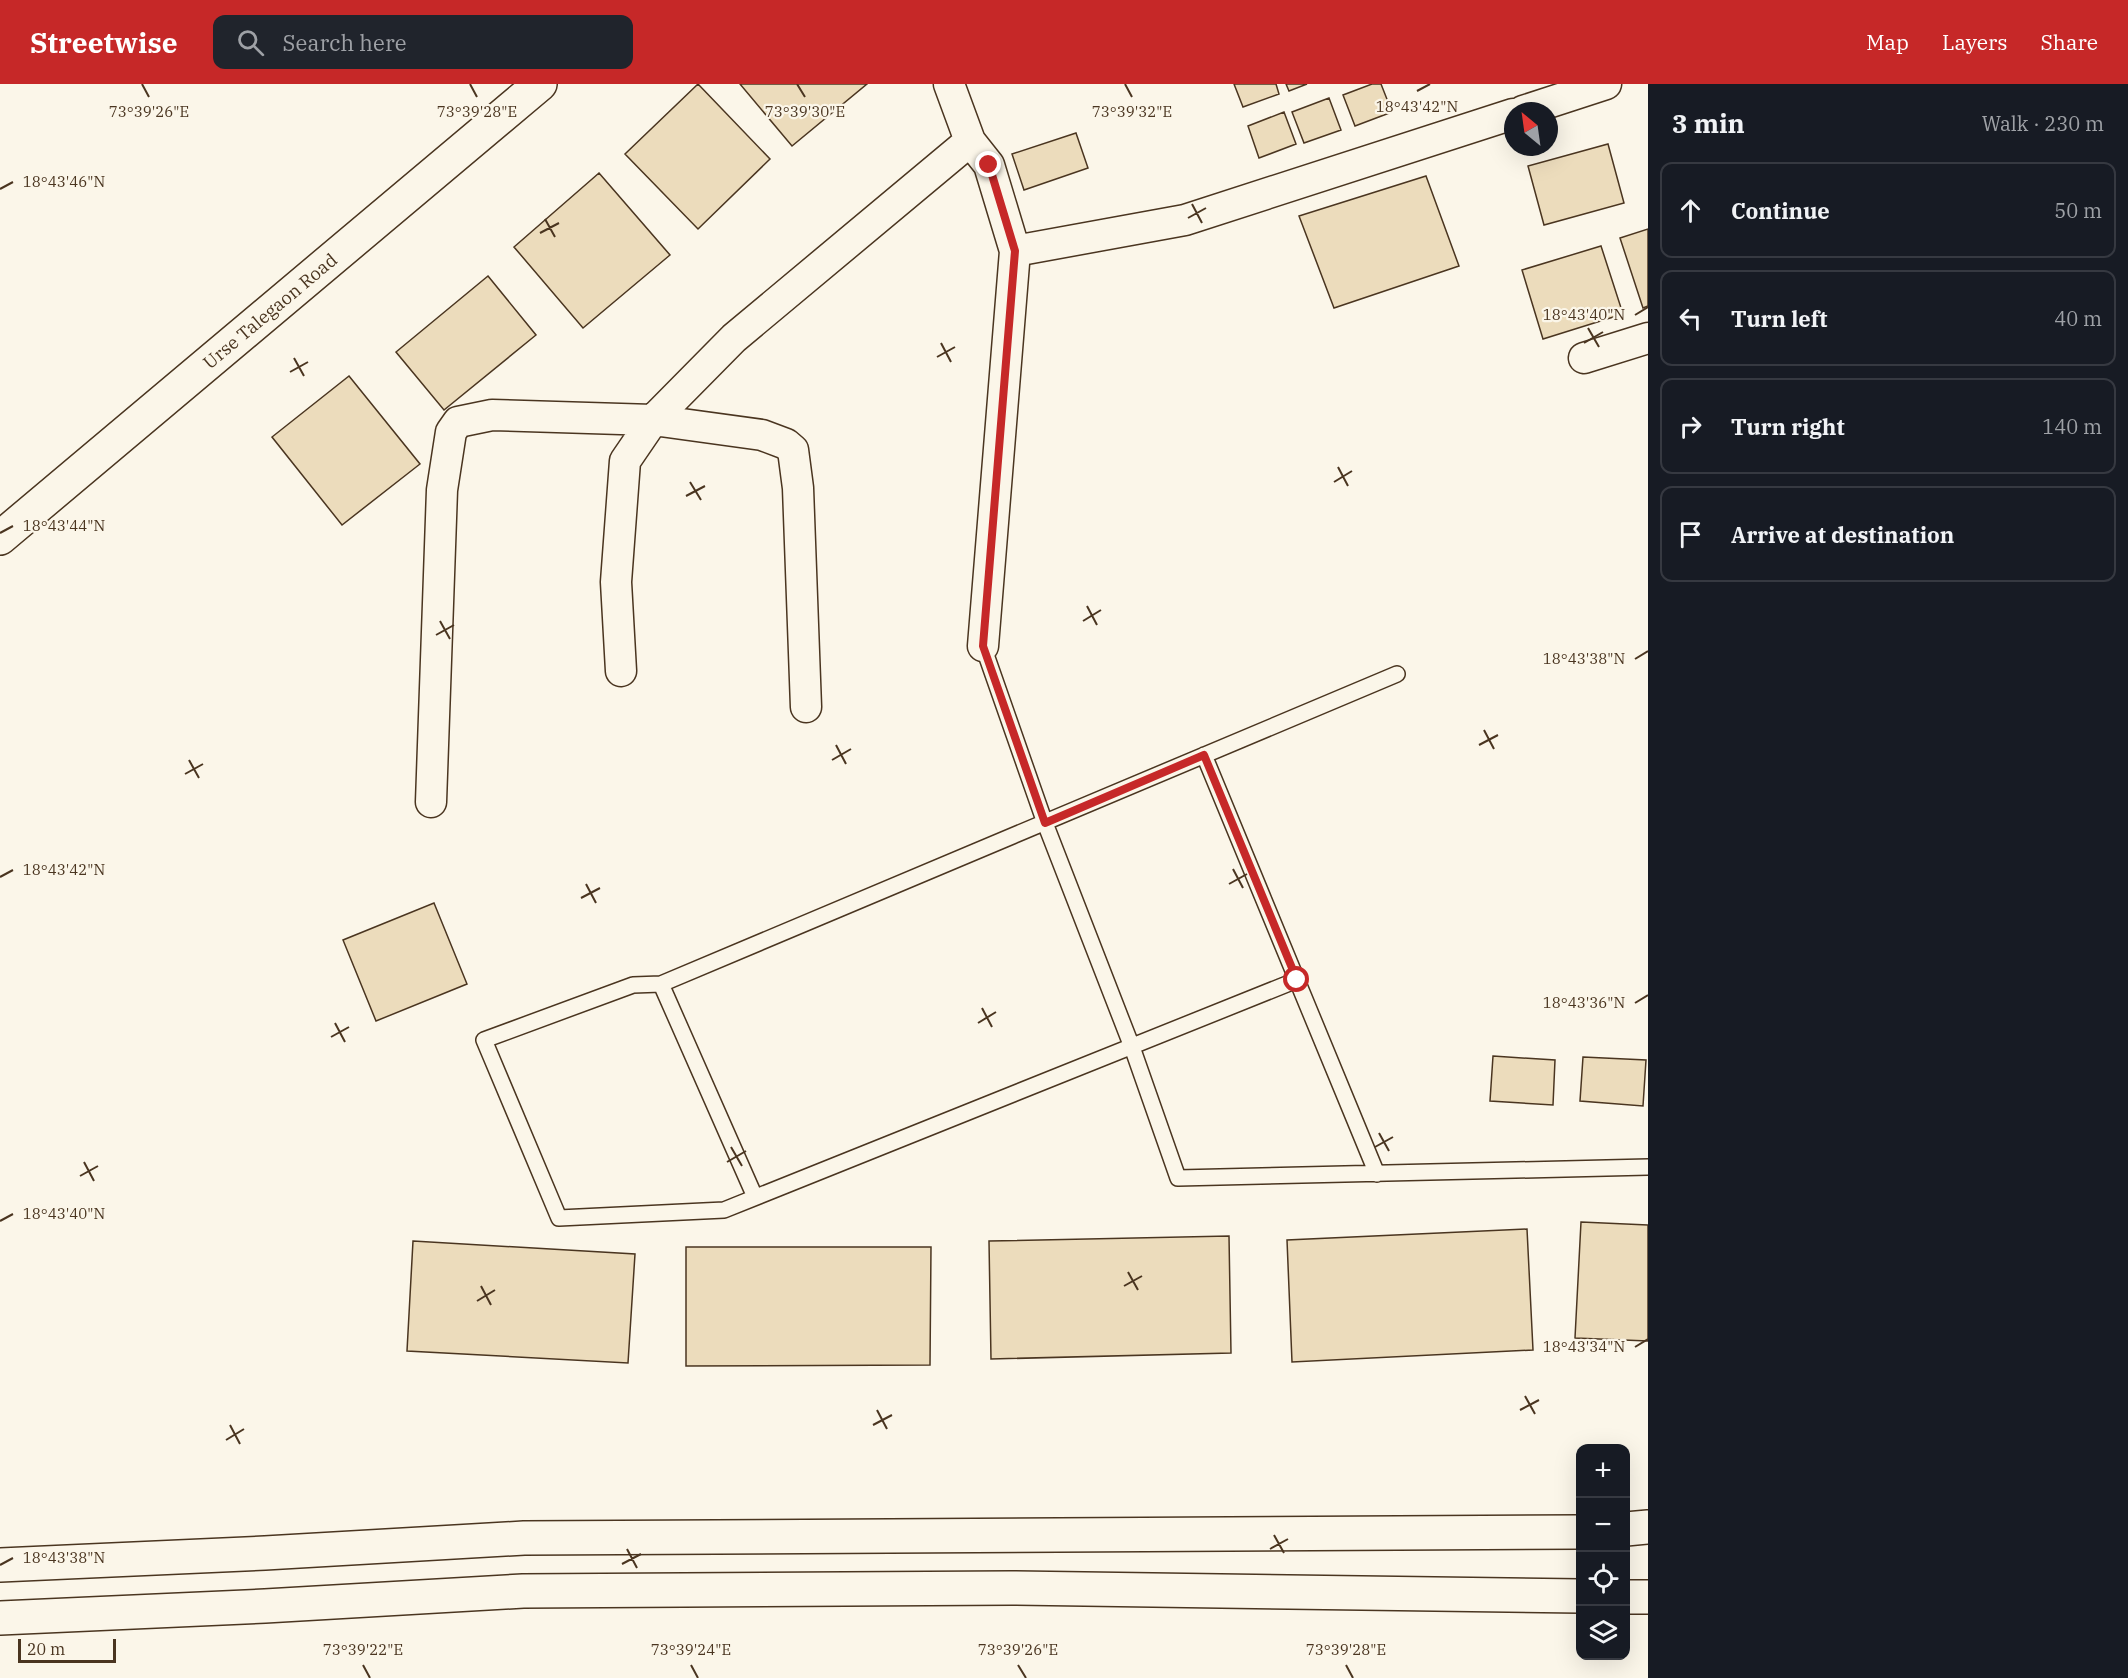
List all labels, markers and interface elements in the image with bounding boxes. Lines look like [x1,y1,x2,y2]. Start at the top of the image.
search box [213,15,633,69]
text: Streetwise [30,24,177,61]
icon: search [234,26,267,59]
text: Search here [282,28,406,57]
text: Map [1866,28,1909,56]
text: Layers [1942,28,2008,56]
text: Share [2041,28,2098,56]
text: 18°43'42"N [1376,97,1458,116]
text: 73°39'26"E [109,102,189,121]
text: 73°39'28"E [437,102,517,121]
text: 73°39'30"E [765,102,845,121]
text: 73°39'32"E [1092,102,1172,121]
north arrow [1504,102,1558,156]
text: 3 min [1672,106,1745,140]
text: Walk · 230 m [1982,110,2104,137]
route end [975,151,1001,177]
text: 18°43'46"N [23,172,105,191]
icon: ahead [1674,194,1707,227]
text: Continue [1731,196,1830,225]
text: 50 m [2054,197,2102,224]
street label: Urse Talegaon Road [198,248,342,374]
icon: left [1674,302,1707,335]
text: Turn left [1731,304,1827,333]
text: 18°43'40"N [1543,305,1625,324]
text: 40 m [2054,305,2102,332]
icon: right [1674,410,1707,443]
text: Turn right [1731,412,1845,441]
text: 140 m [2042,413,2102,440]
text: 18°43'44"N [23,516,105,535]
icon: arrive [1674,518,1707,551]
text: Arrive at destination [1731,520,1954,549]
text: 18°43'38"N [1543,649,1625,668]
text: 18°43'42"N [23,860,105,879]
route start [1283,966,1309,992]
text: 18°43'36"N [1543,993,1625,1012]
text: 18°43'40"N [23,1204,105,1223]
text: 18°43'34"N [1543,1337,1625,1356]
map controls [1576,1444,1630,1660]
button: + [1576,1444,1630,1498]
button: − [1576,1498,1630,1552]
text: 18°43'38"N [23,1548,105,1567]
button: locate [1576,1552,1630,1606]
button: layers [1576,1606,1630,1660]
scale bar [18,1636,116,1664]
text: 20 m [27,1639,65,1659]
text: 73°39'22"E [323,1640,403,1659]
text: 73°39'24"E [651,1640,731,1659]
text: 73°39'26"E [978,1640,1058,1659]
text: 73°39'28"E [1306,1640,1386,1659]

